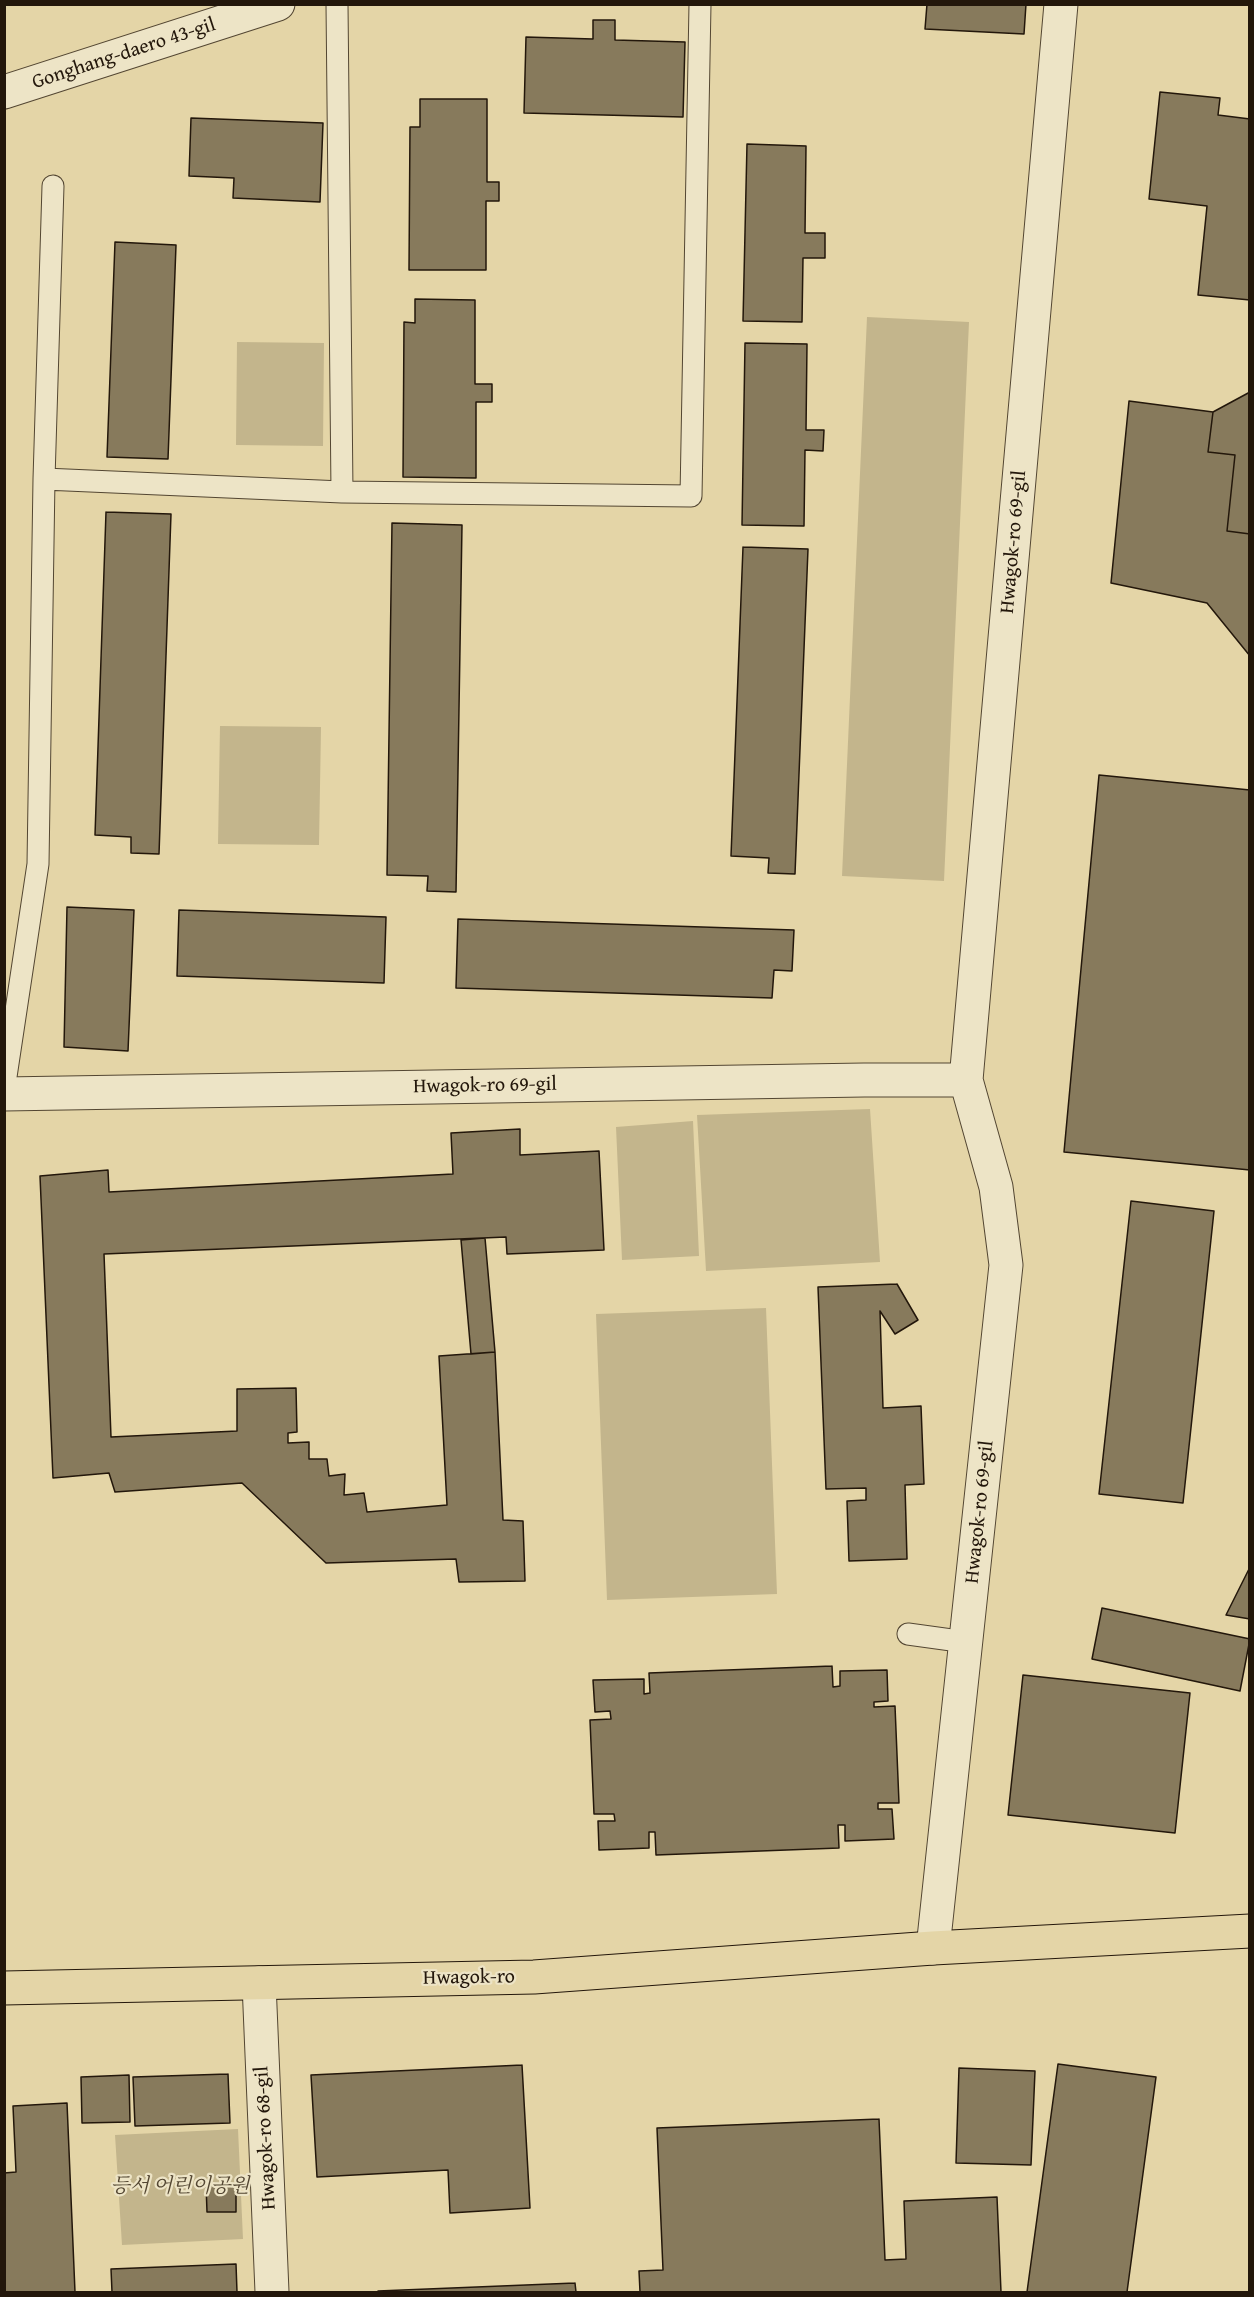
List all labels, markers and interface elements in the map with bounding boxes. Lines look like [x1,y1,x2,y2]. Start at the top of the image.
street label: Gonghang-daero 43-gil [29,13,219,95]
street label: Hwagok-ro 69-gil [996,469,1032,615]
street label: Hwagok-ro 69-gil [413,1073,557,1099]
street label: Hwagok-ro 69-gil [961,1439,999,1585]
street label: Hwagok-ro [423,1965,515,1991]
street label: Hwagok-ro 68-gil [250,2066,282,2210]
park label: 등서 어린이공원 [110,2175,250,2199]

